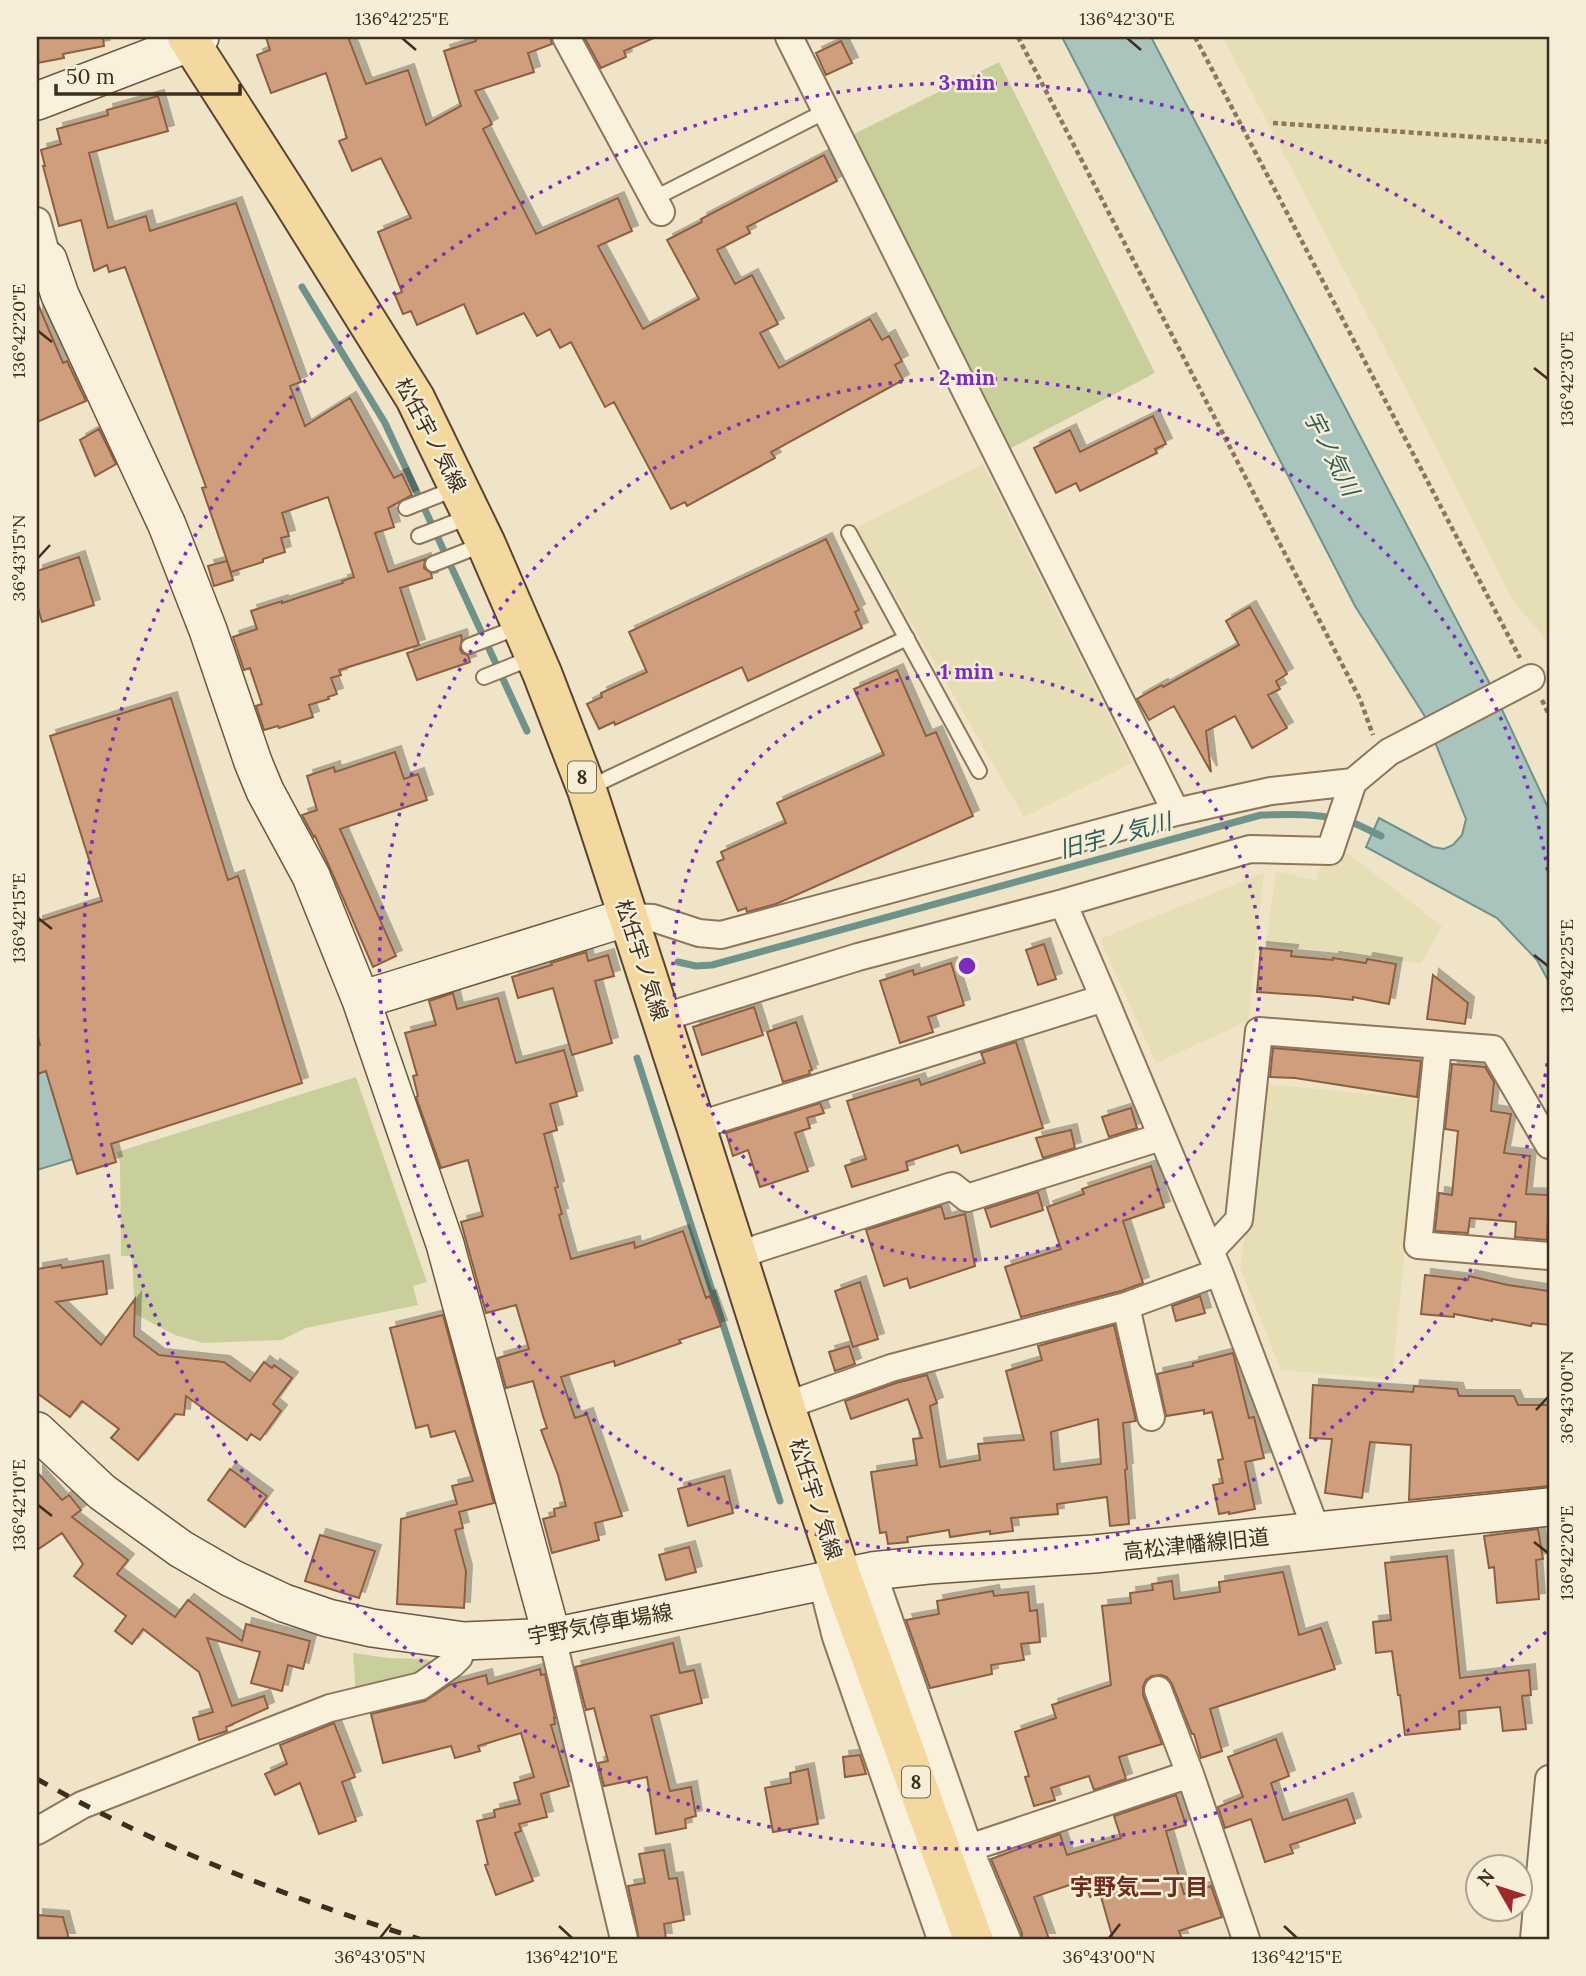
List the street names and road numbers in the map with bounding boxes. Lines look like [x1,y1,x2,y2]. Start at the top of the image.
street label: 松任宇ノ気線 [390,373,472,497]
road number: 8 [568,762,596,792]
street label: 松任宇ノ気線 [610,896,674,1024]
street label: 松任宇ノ気線 [784,1435,848,1563]
street label: 高松津幡線旧道 [1121,1523,1271,1565]
street label: 宇野気停車場線 [525,1598,675,1650]
road number: 8 [902,1766,930,1798]

